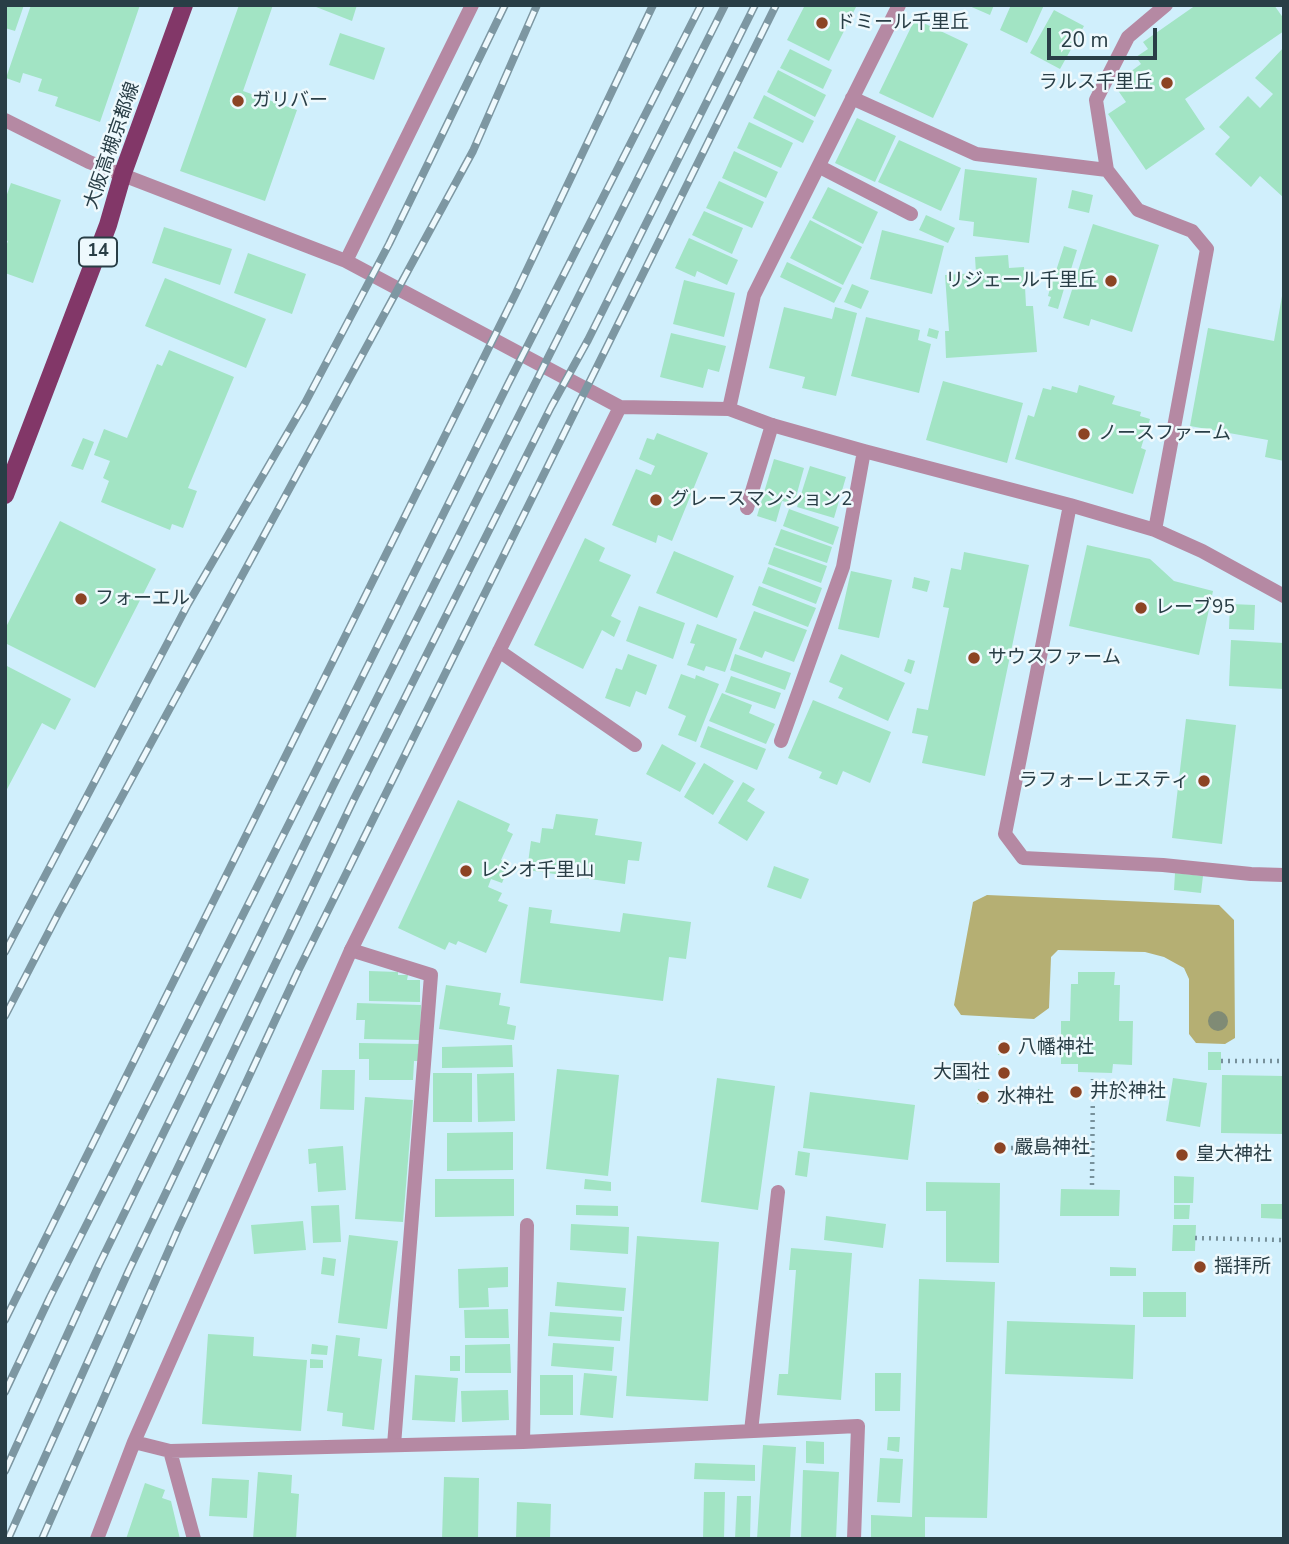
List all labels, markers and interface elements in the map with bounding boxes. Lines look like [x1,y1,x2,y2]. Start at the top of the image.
place label: ドミール千里丘 [836,12,969,34]
scale bar [1051,14,1161,58]
marker: ドミール千里丘 [814,15,830,31]
text: 20 m [1060,26,1109,54]
place label: ラルス千里丘 [1039,72,1153,94]
marker: ラルス千里丘 [1159,75,1175,91]
street label: 大阪高槻京都線 [81,79,145,213]
place label: ガリバー [252,90,328,112]
marker: ガリバー [230,93,246,109]
road number: 14 [79,238,117,266]
place label: リジェール千里丘 [945,270,1097,292]
marker: リジェール千里丘 [1103,273,1119,289]
place label: ノースファーム [1098,423,1231,445]
marker: ノースファーム [1076,426,1092,442]
place label: グレースマンション2 [670,489,852,511]
marker: グレースマンション2 [648,492,664,508]
place label: フォーエル [95,588,190,610]
marker: フォーエル [73,591,89,607]
place label: レーブ95 [1155,597,1235,619]
marker: レーブ95 [1133,600,1149,616]
place label: サウスファーム [988,647,1121,669]
marker: サウスファーム [966,650,982,666]
place label: ラフォーレエスティ [1019,770,1190,792]
marker: ラフォーレエスティ [1196,773,1212,789]
place label: レシオ千里山 [480,860,594,882]
marker: レシオ千里山 [458,863,474,879]
place label: 八幡神社 [1018,1037,1094,1059]
marker: 八幡神社 [996,1040,1012,1056]
place label: 大国社 [933,1062,990,1084]
marker: 大国社 [996,1065,1012,1081]
place label: 井於神社 [1090,1081,1166,1103]
marker: 井於神社 [1068,1084,1084,1100]
place label: 水神社 [997,1086,1054,1108]
marker: 水神社 [975,1089,991,1105]
place label: 嚴島神社 [1014,1137,1090,1159]
marker: 嚴島神社 [992,1140,1008,1156]
place label: 皇大神社 [1196,1144,1272,1166]
marker: 皇大神社 [1174,1147,1190,1163]
place label: 揺拝所 [1214,1256,1271,1278]
marker: 揺拝所 [1192,1259,1208,1275]

